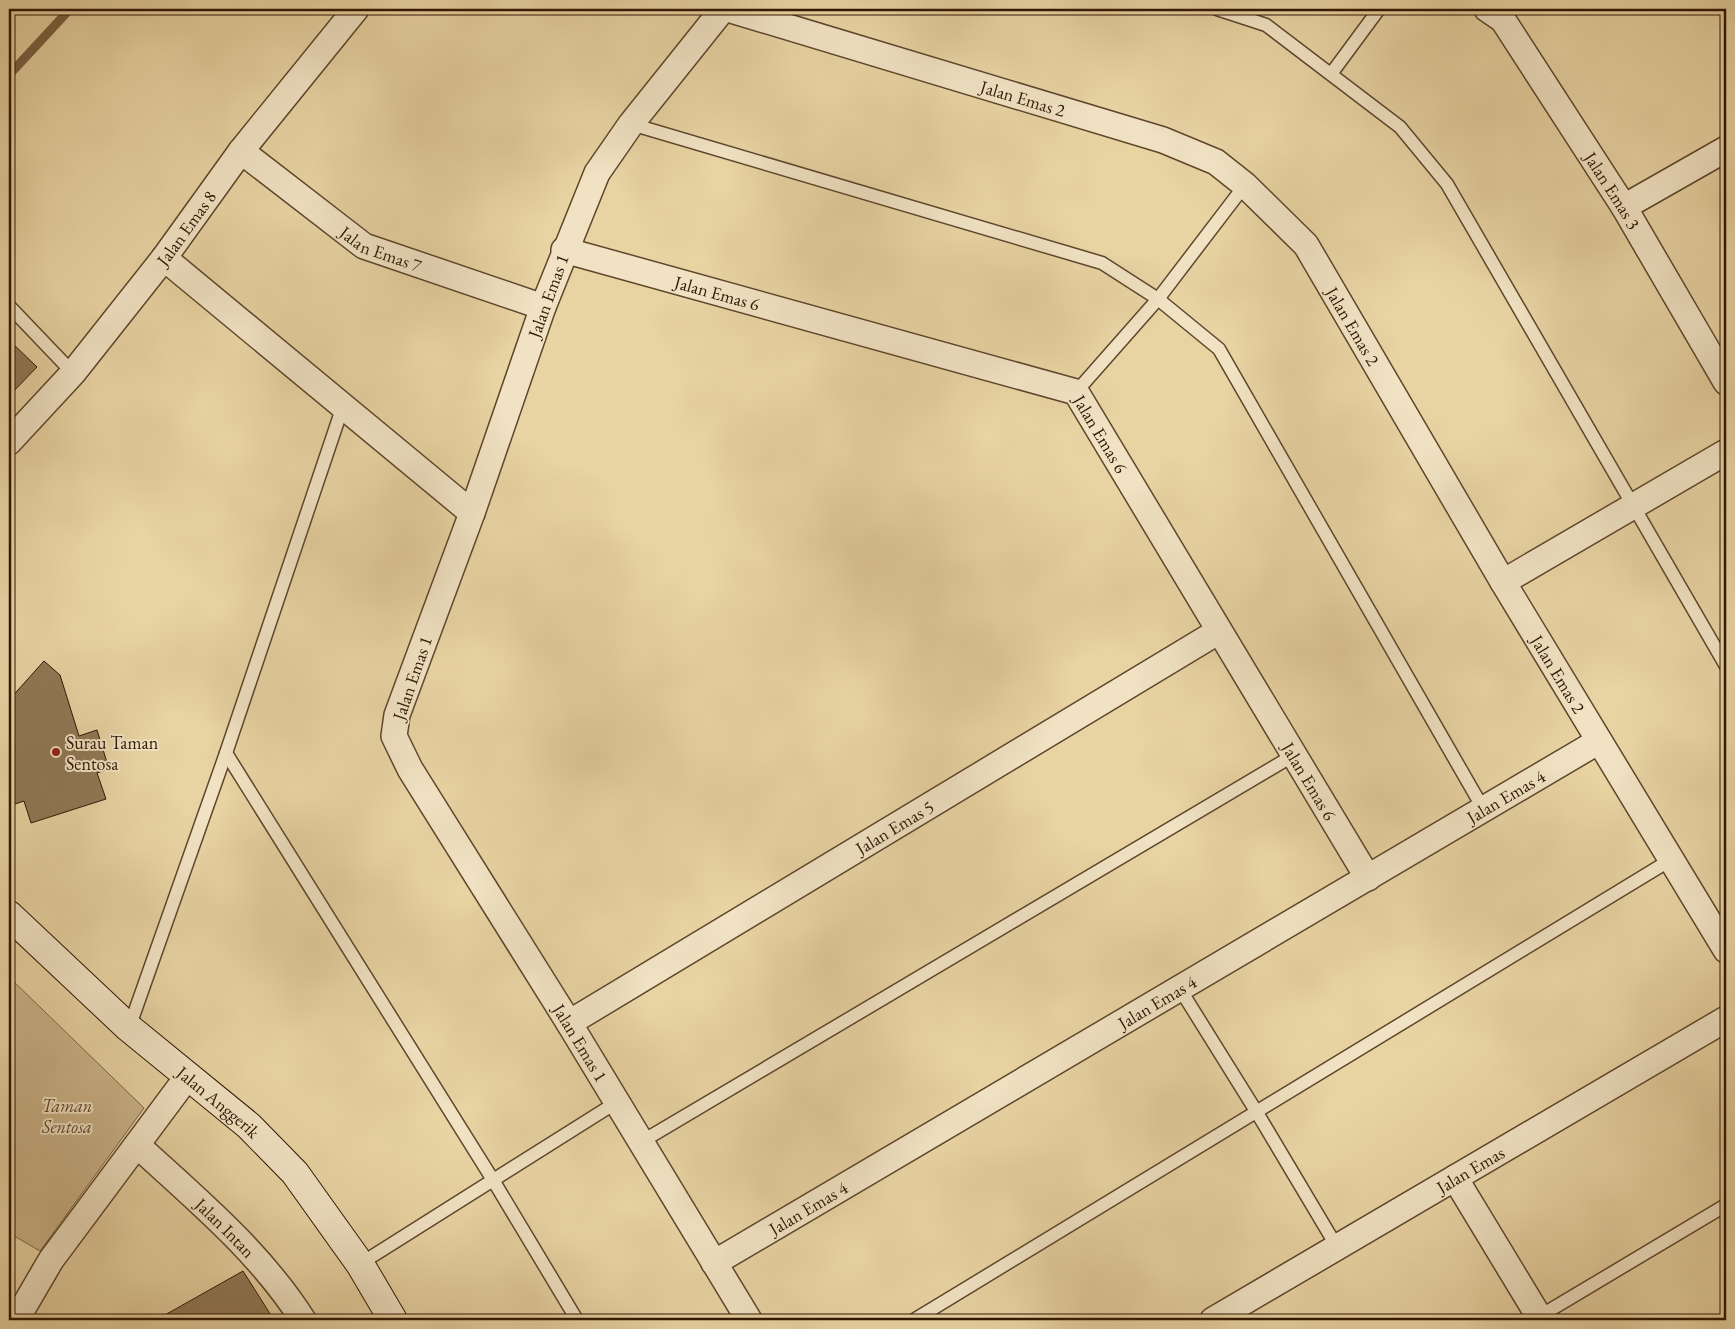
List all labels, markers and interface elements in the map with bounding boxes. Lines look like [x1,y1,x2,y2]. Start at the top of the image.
street label: Jalan Emas 2 [976,74,1068,122]
street label: Jalan Emas 3 [1579,145,1646,233]
street label: Jalan Emas 8 [150,186,221,272]
street label: Jalan Emas 7 [334,219,425,276]
street label: Jalan Emas 1 [522,251,574,343]
street label: Jalan Emas 6 [670,269,763,315]
street label: Jalan Emas 2 [1320,281,1385,370]
street label: Jalan Emas 6 [1068,389,1134,477]
street label: Jalan Emas 2 [1525,629,1591,717]
street label: Jalan Emas 1 [386,633,437,725]
place label: Surau Taman Sentosa [66,731,159,775]
street label: Jalan Emas 6 [1276,736,1342,825]
marker: Surau Taman Sentosa [50,746,62,758]
street label: Jalan Emas 4 [1460,764,1549,829]
street label: Jalan Emas 5 [849,794,938,860]
street label: Jalan Emas 4 [1112,970,1201,1035]
street label: Jalan Emas 1 [547,997,613,1086]
street label: Jalan Anggerik [171,1059,266,1143]
park label: Taman Sentosa [41,1094,92,1138]
street label: Jalan Emas [1430,1140,1508,1199]
street label: Jalan Emas 4 [763,1175,852,1241]
street label: Jalan Intan [189,1191,261,1263]

